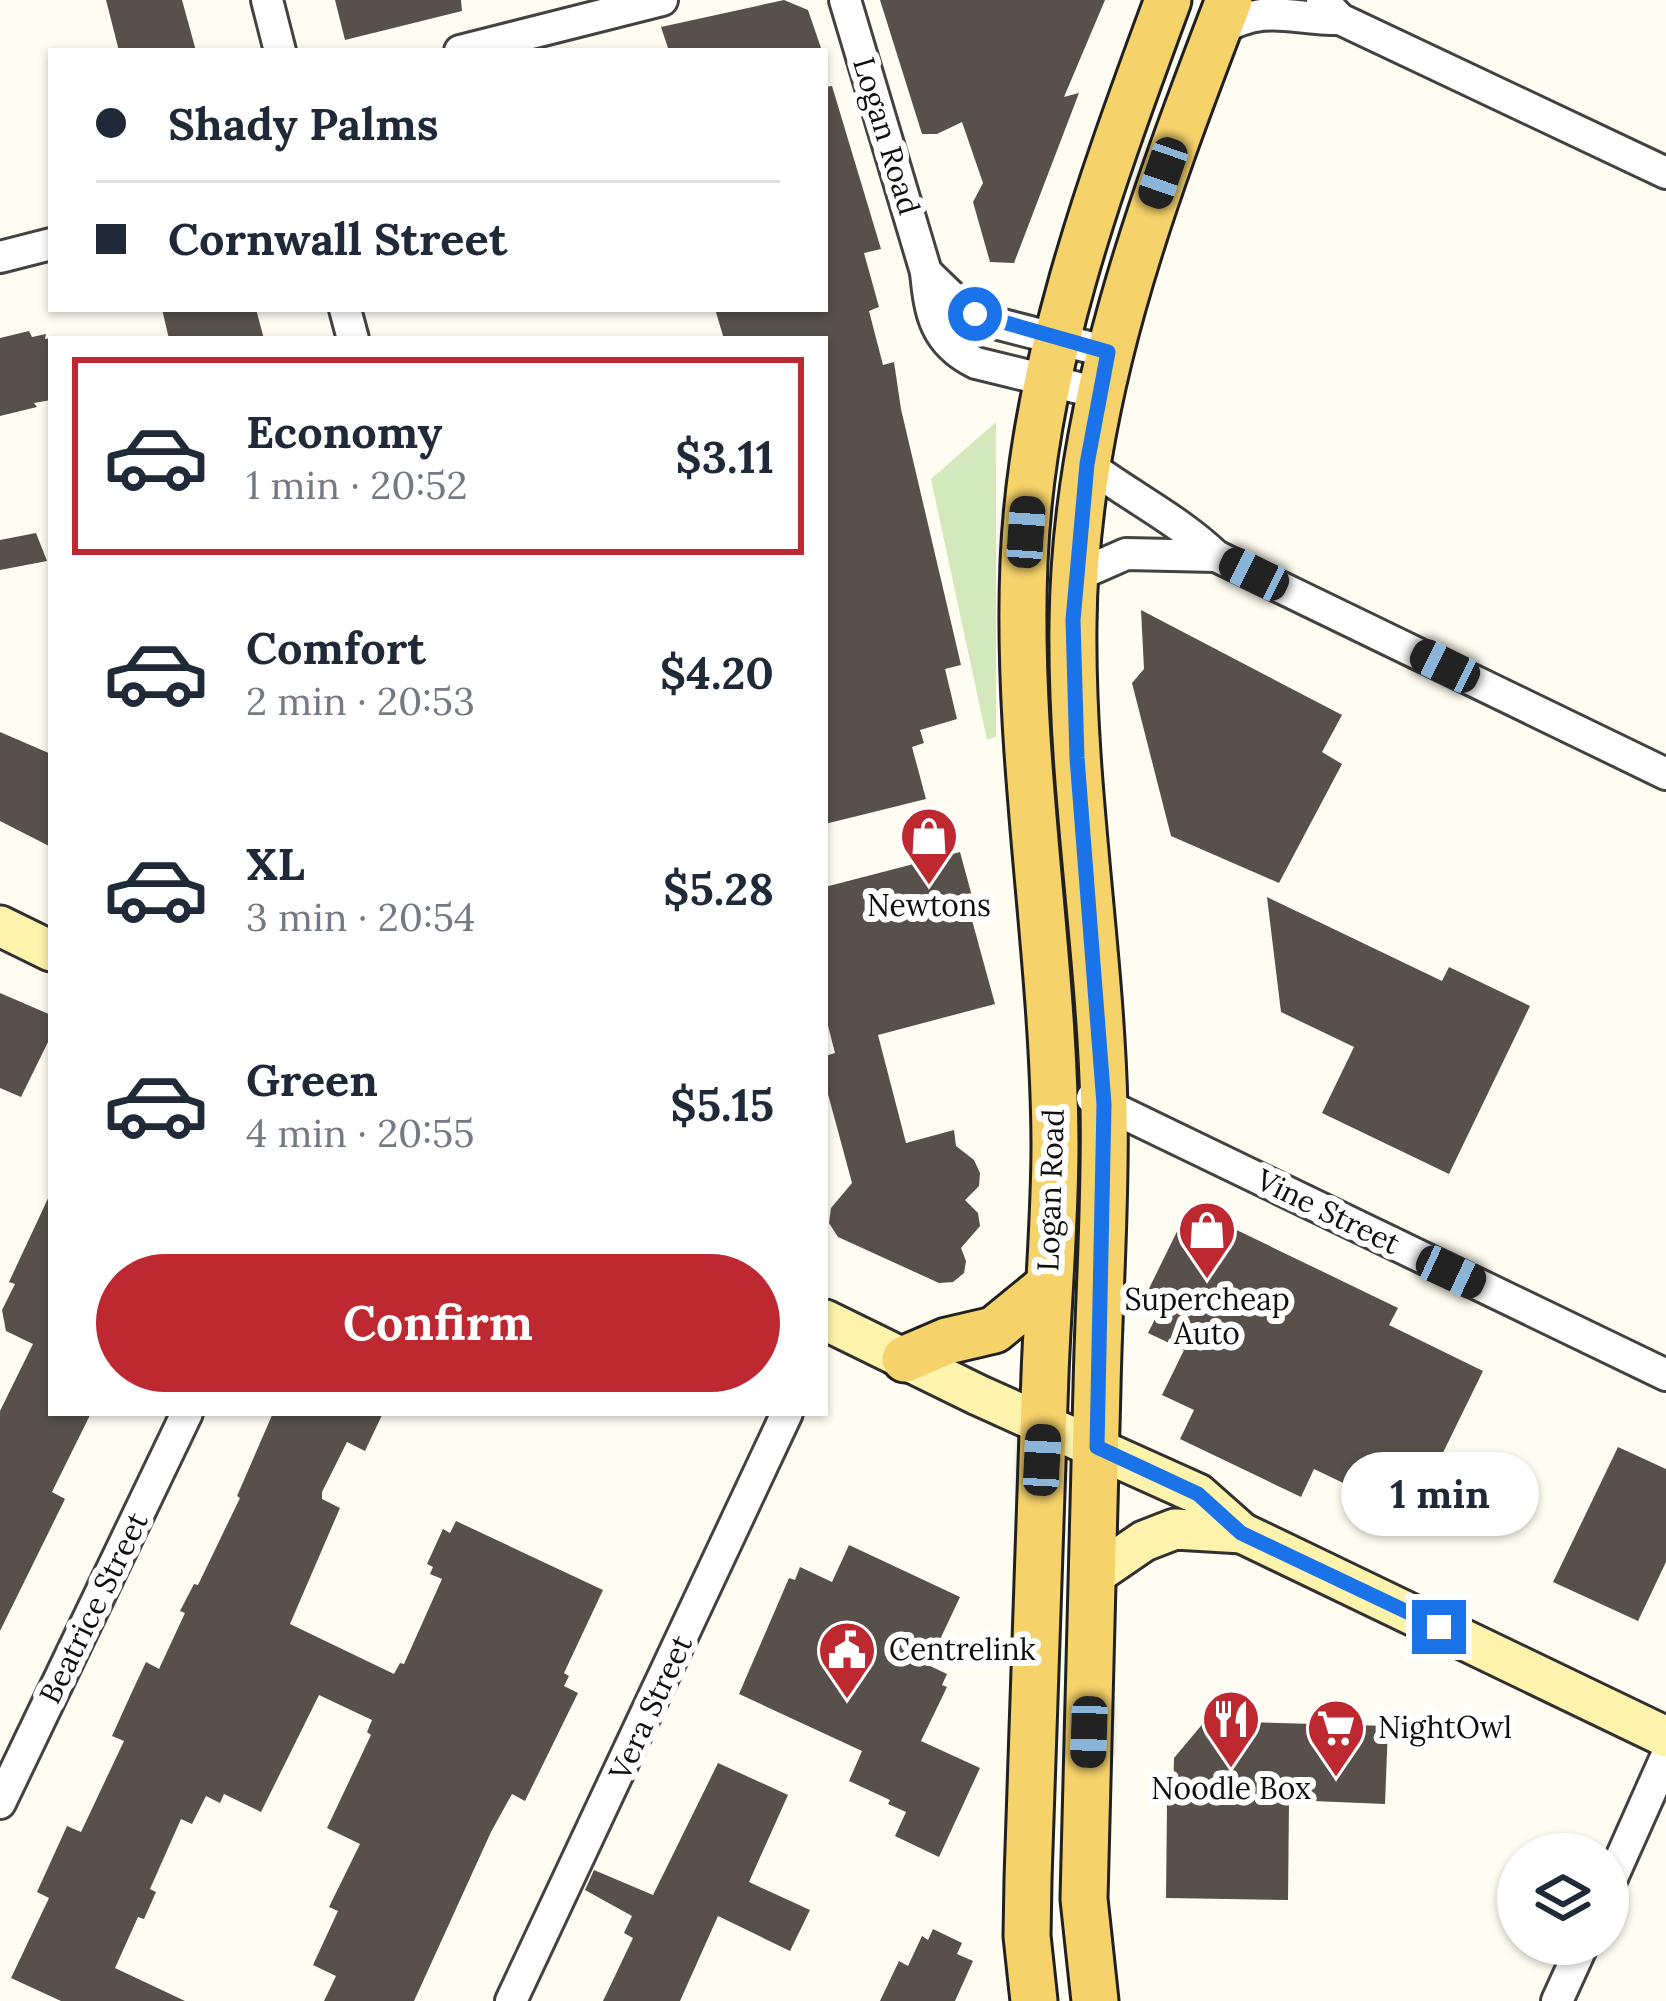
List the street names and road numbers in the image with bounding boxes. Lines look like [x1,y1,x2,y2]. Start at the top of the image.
street label: Logan Road [844,52,929,219]
street label: Logan Road [1028,1108,1073,1272]
street label: Vine Street [1250,1160,1407,1262]
street label: Beatrice Street [30,1505,156,1709]
street label: Vera Street [600,1629,700,1787]

